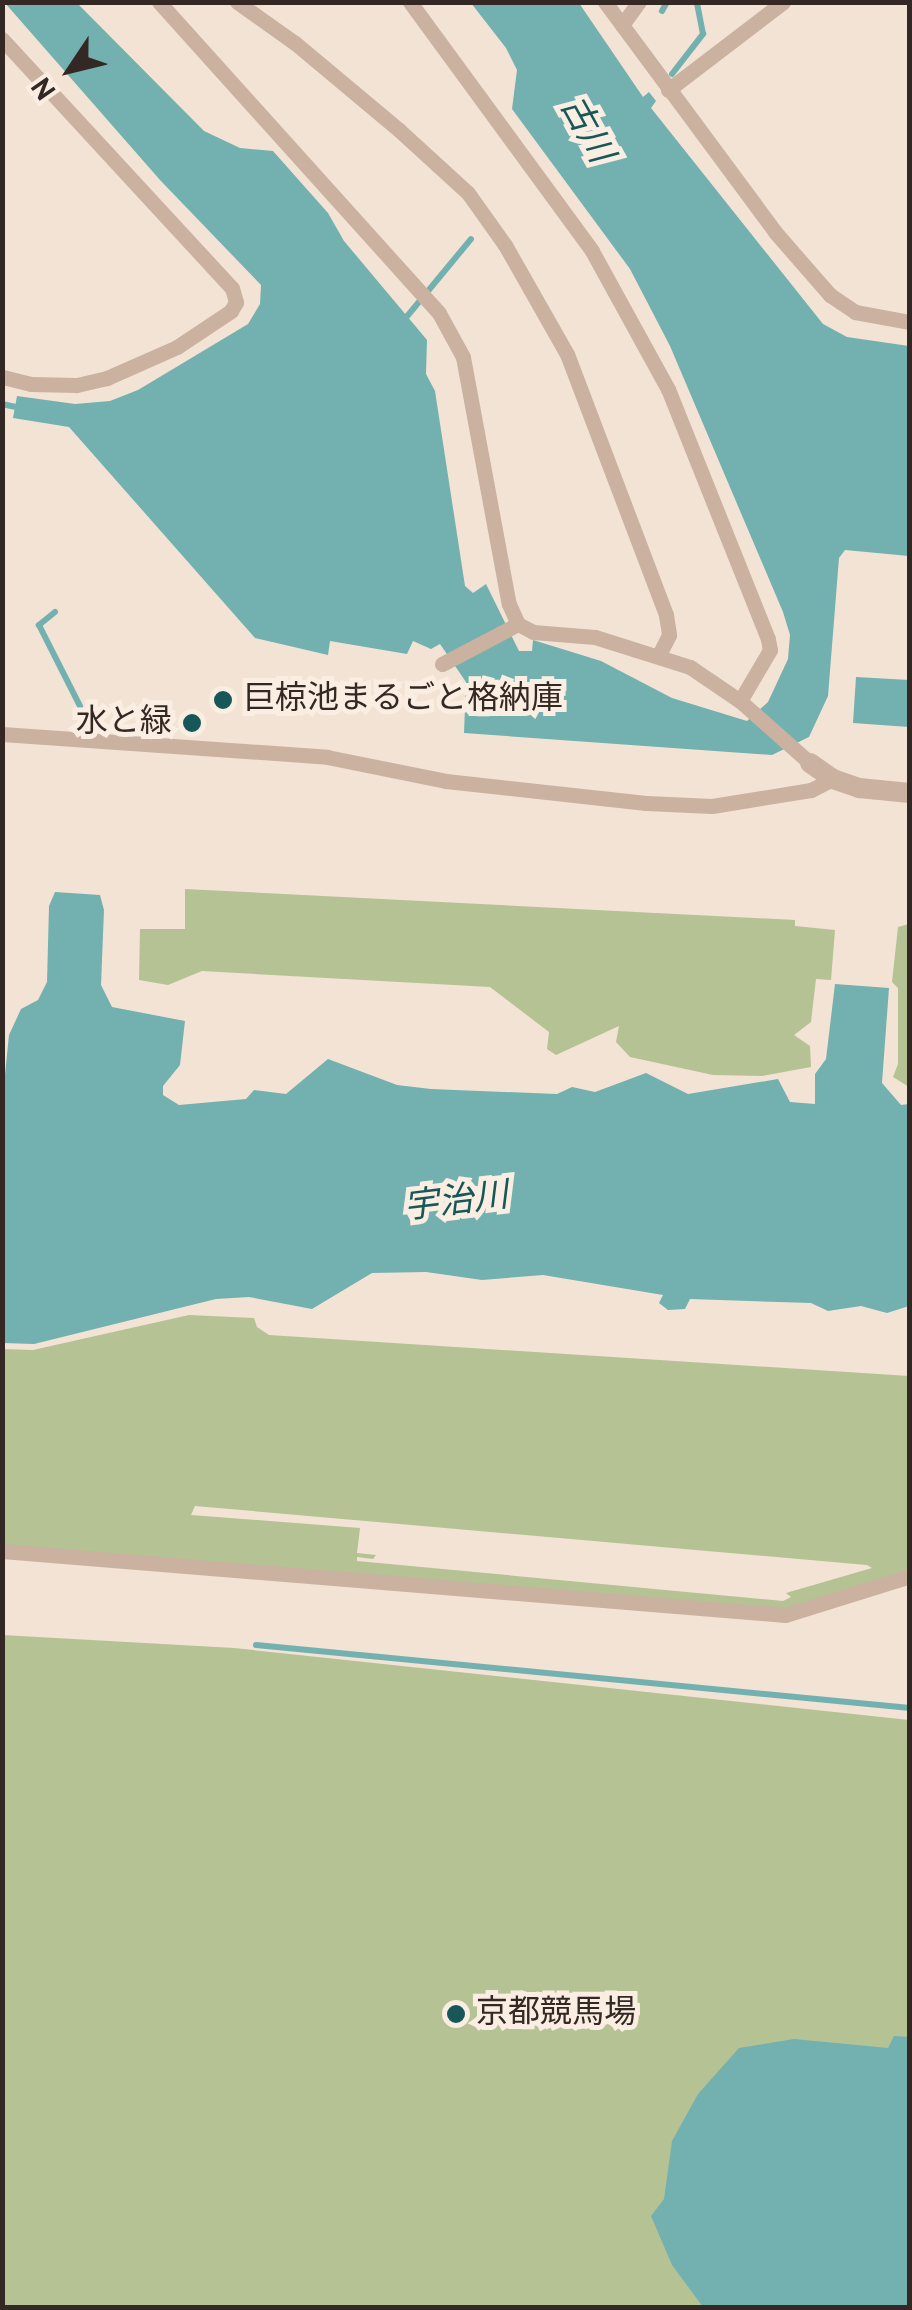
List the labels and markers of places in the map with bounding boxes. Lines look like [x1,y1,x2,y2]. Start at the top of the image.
place label: 巨椋池まるごと格納庫 [243,681,563,719]
marker: 巨椋池まるごと格納庫 [212,689,234,711]
place label: 水と緑 [76,704,172,742]
marker: 水と緑 [181,712,203,734]
place label: 京都競馬場 [476,1995,636,2033]
marker: 京都競馬場 [445,2003,467,2025]

